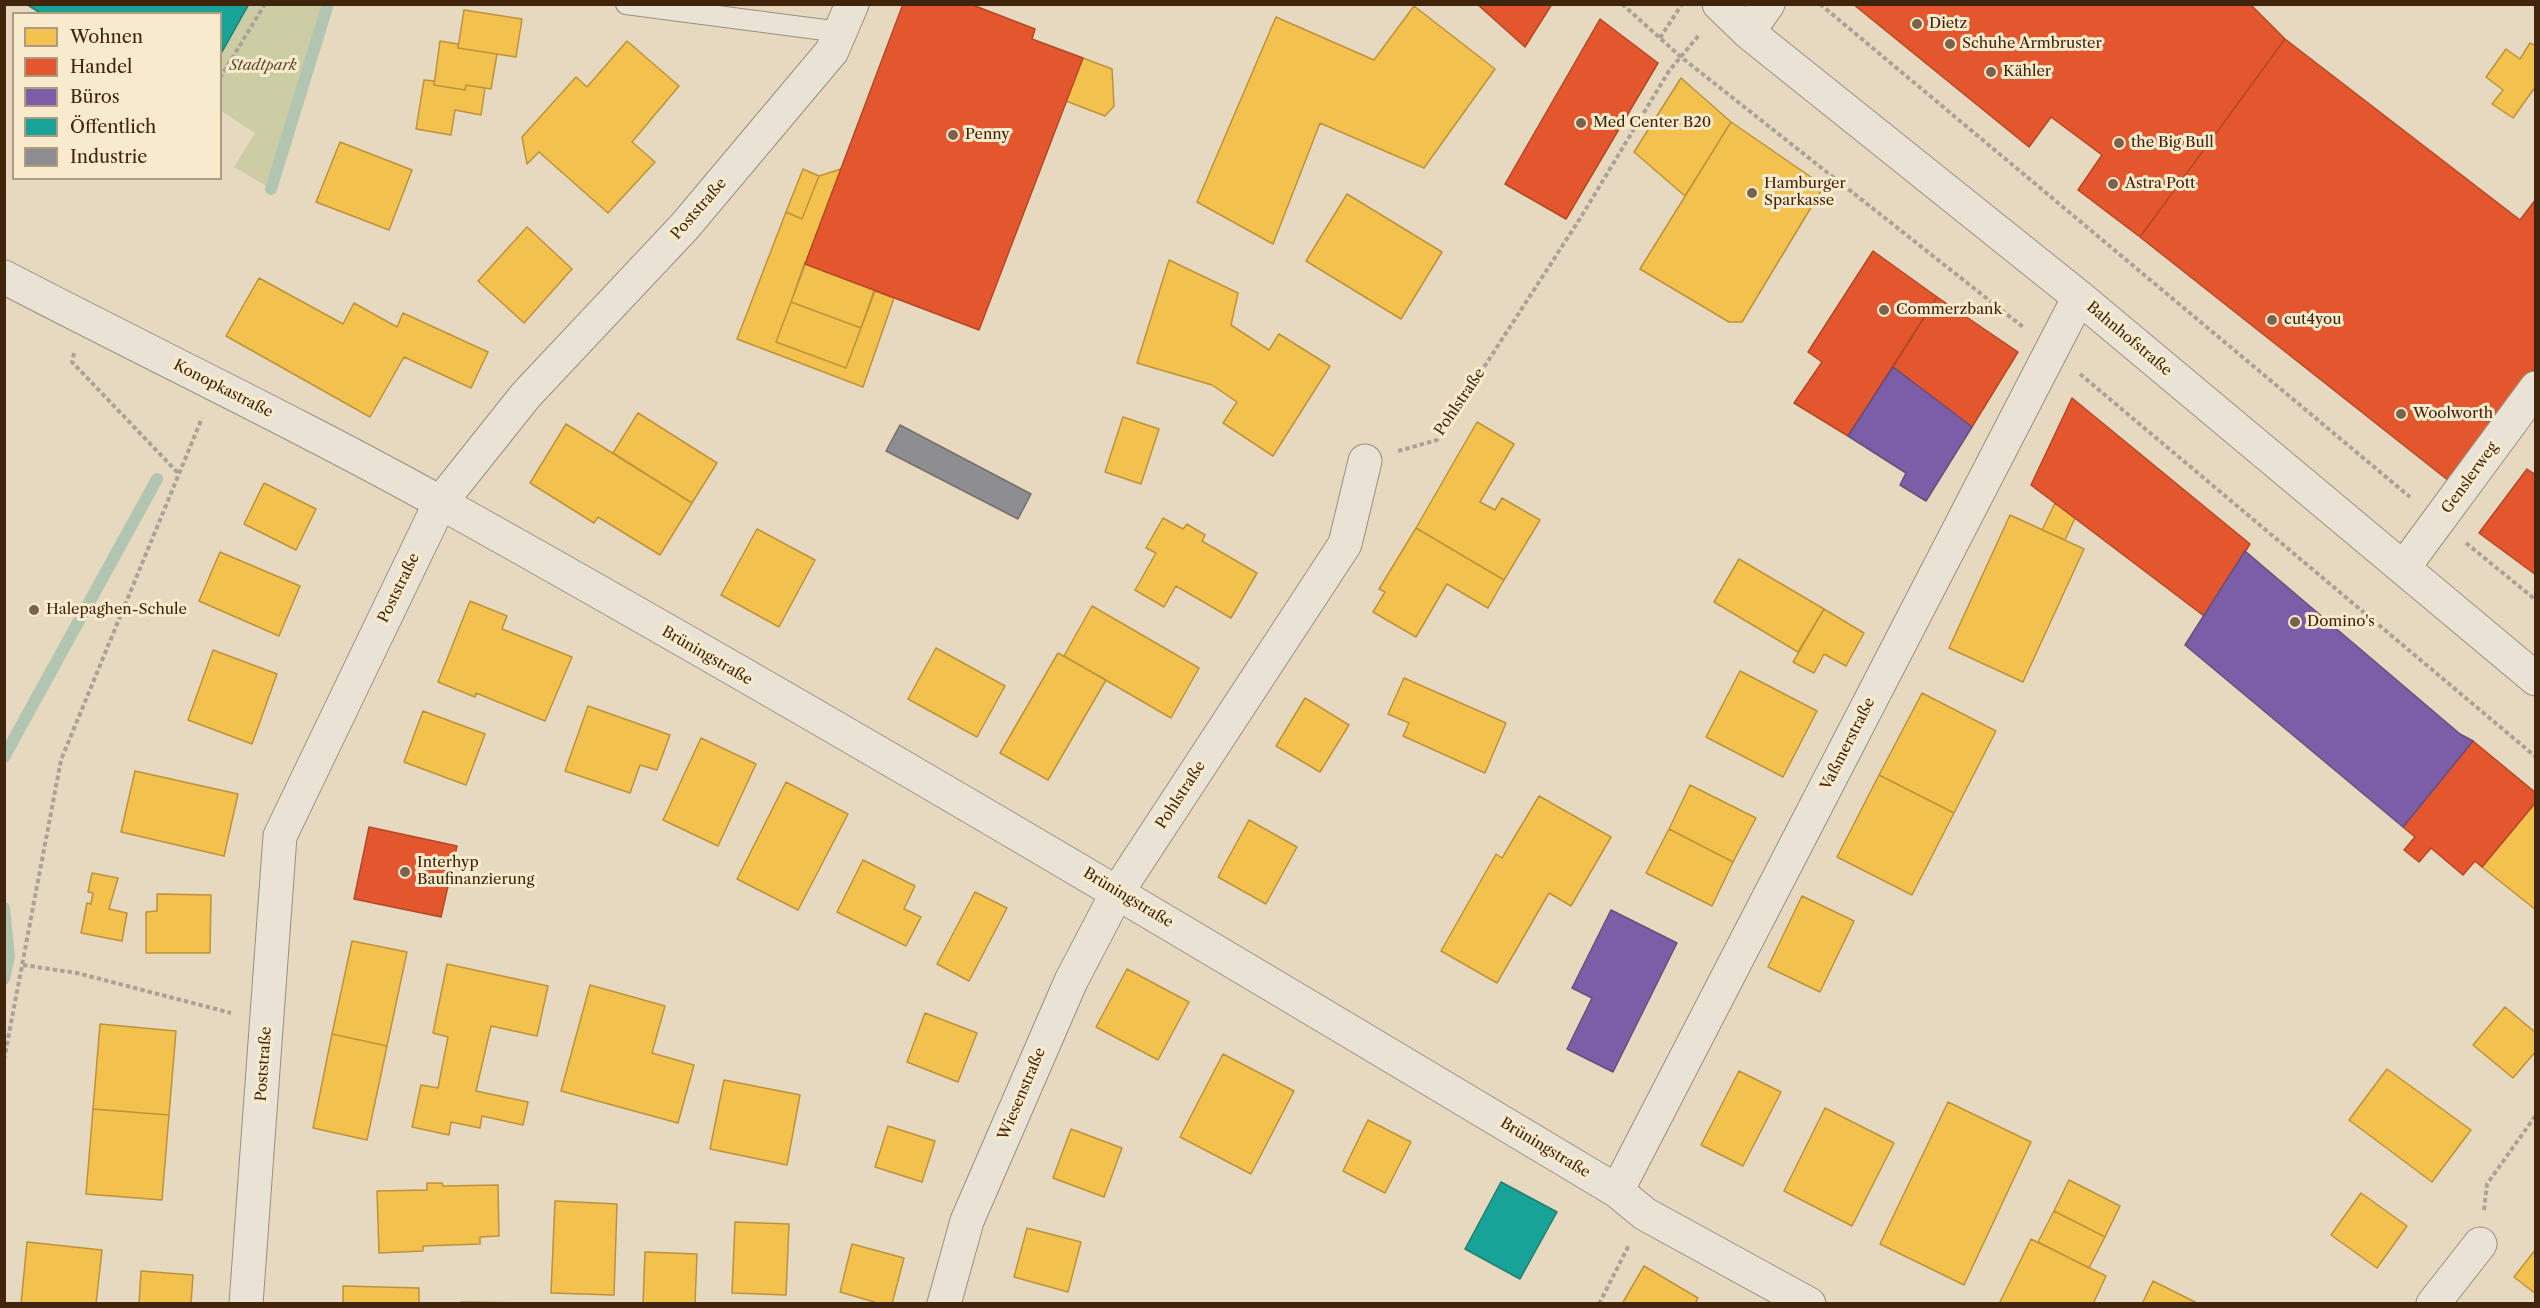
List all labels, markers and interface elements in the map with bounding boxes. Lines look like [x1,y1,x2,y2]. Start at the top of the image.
legend [12,12,222,180]
place label: Dietz [1929,15,1967,33]
marker: Dietz [1910,17,1924,31]
text: Wohnen [70,26,143,48]
place label: Schuhe Armbruster [1962,35,2102,53]
marker: Schuhe Armbruster [1943,37,1957,51]
text: Handel [70,56,132,78]
park label: Stadtpark [229,57,297,75]
place label: Kähler [2003,63,2051,81]
marker: Kähler [1984,65,1998,79]
text: Büros [70,86,120,108]
place label: Med Center B20 [1593,114,1711,132]
text: Öffentlich [70,116,156,138]
marker: Med Center B20 [1574,116,1588,130]
place label: Penny [965,126,1010,144]
marker: Penny [946,128,960,142]
place label: the Big Bull [2131,134,2214,152]
marker: the Big Bull [2112,136,2126,150]
text: Industrie [70,146,147,168]
street label: Poststraße [668,175,730,243]
place label: Hamburger Sparkasse [1764,175,1846,210]
place label: Astra Pott [2125,175,2195,193]
marker: Astra Pott [2106,177,2120,191]
marker: Hamburger Sparkasse [1745,186,1759,200]
street label: Bahnhofstraße [2083,298,2175,380]
place label: Commerzbank [1896,301,2002,319]
marker: Commerzbank [1877,303,1891,317]
place label: cut4you [2284,311,2341,329]
marker: cut4you [2265,313,2279,327]
street label: Konopkastraße [170,356,276,422]
street label: Pohlstraße [1431,365,1489,439]
place label: Woolworth [2413,405,2493,423]
marker: Woolworth [2394,407,2408,421]
street label: Genslerweg [2438,439,2502,517]
street label: Poststraße [374,550,424,626]
place label: Halepaghen-Schule [46,601,187,619]
marker: Halepaghen-Schule [27,603,41,617]
place label: Domino's [2307,613,2375,631]
marker: Domino's [2288,615,2302,629]
street label: Brüningstraße [658,623,756,689]
street label: Vaßmerstraße [1817,695,1879,793]
street label: Pohlstraße [1152,758,1210,832]
place label: Interhyp Baufinanzierung [417,854,534,889]
street label: Brüningstraße [1080,864,1176,932]
marker: Interhyp Baufinanzierung [398,865,412,879]
street label: Poststraße [252,1026,276,1102]
street label: Wiesenstraße [994,1045,1050,1143]
street label: Brüningstraße [1497,1114,1593,1182]

